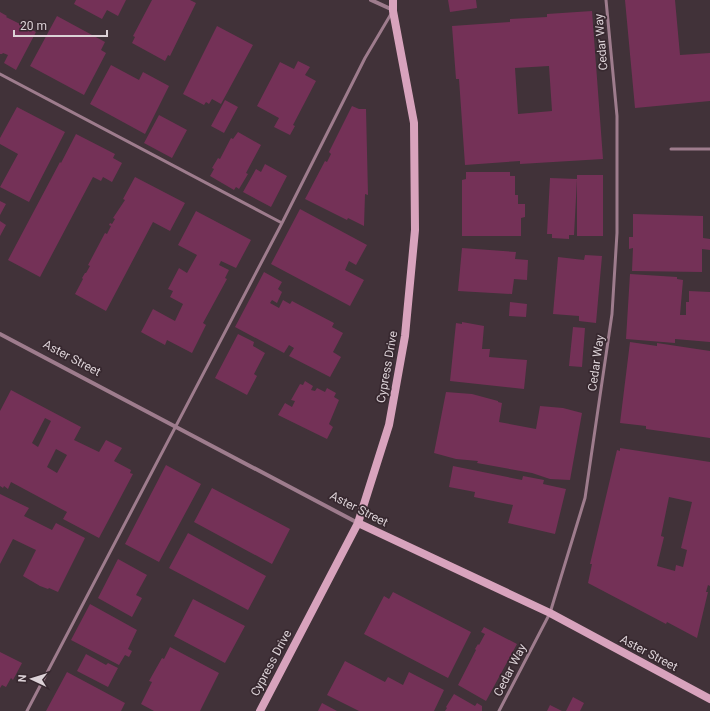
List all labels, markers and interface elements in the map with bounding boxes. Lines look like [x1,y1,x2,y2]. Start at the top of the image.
scale bar [14,12,107,38]
street label: Cedar Way [592,13,610,71]
text: 20 m [20,19,47,33]
street label: Cypress Drive [374,330,400,404]
street label: Cedar Way [585,333,607,392]
street label: Aster Street [41,337,103,379]
street label: Aster Street [328,488,390,530]
street label: Cypress Drive [248,628,294,698]
street label: Aster Street [618,632,680,674]
street label: Cedar Way [491,641,529,699]
north arrow [12,659,52,699]
text: N [16,674,29,683]

